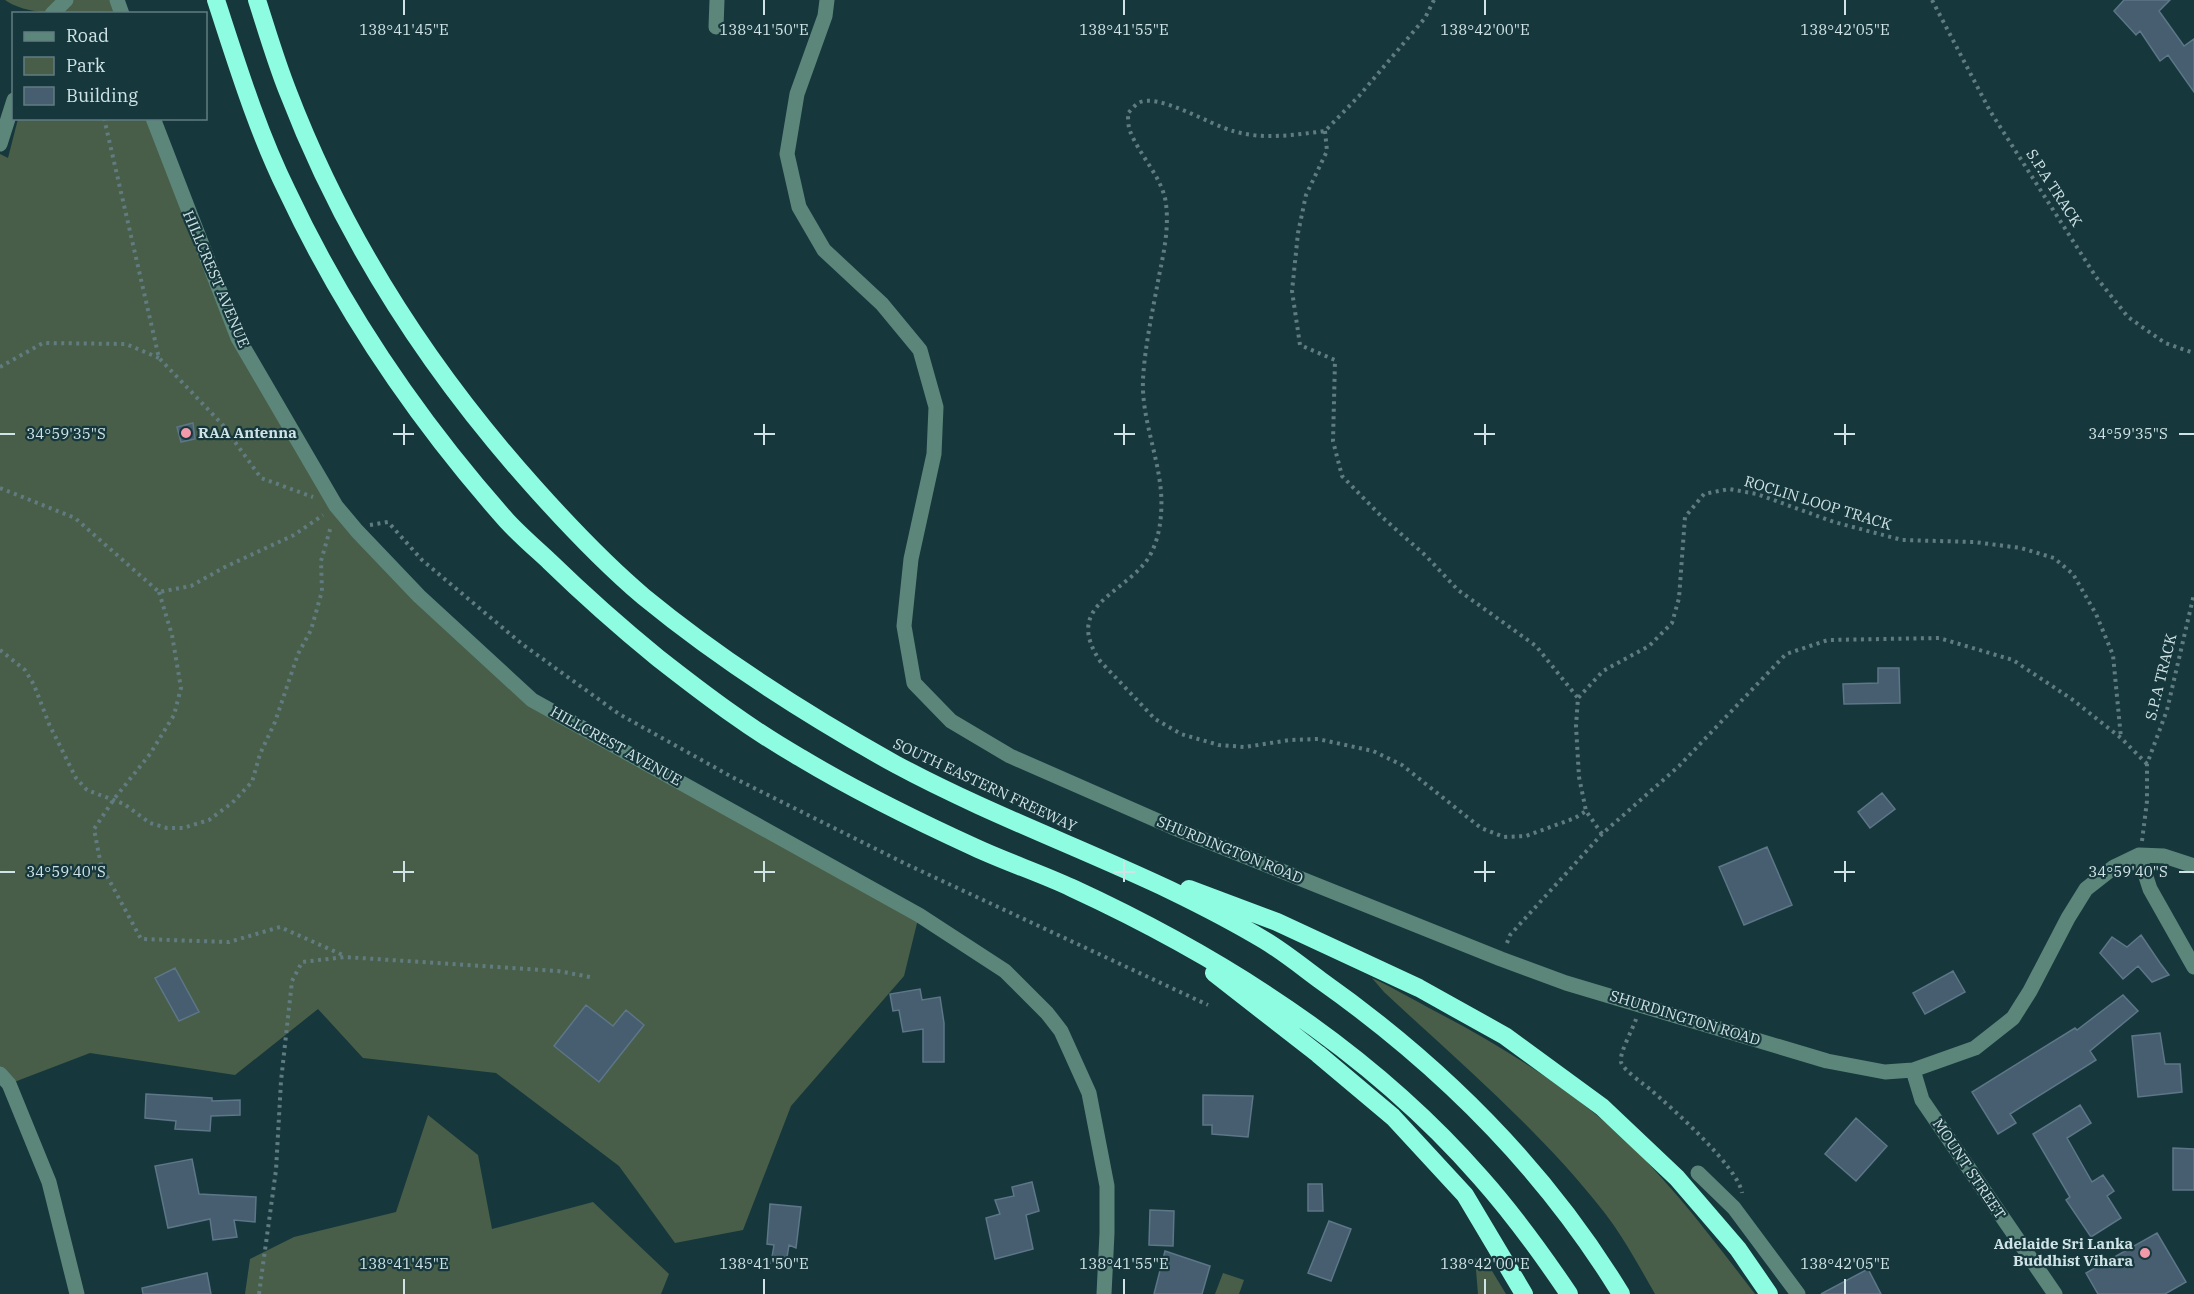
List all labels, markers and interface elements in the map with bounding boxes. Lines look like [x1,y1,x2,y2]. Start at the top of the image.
legend [12,12,207,120]
text: 138°41'45"E [359,20,449,39]
text: 138°41'50"E [719,20,809,39]
text: 138°41'55"E [1079,20,1169,39]
text: 138°42'00"E [1440,20,1530,39]
text: 138°42'05"E [1800,20,1890,39]
text: Road [66,24,109,47]
text: Park [66,54,106,77]
text: Building [66,84,138,107]
street label: S.P.A TRACK [2022,145,2087,230]
street label: HILLCREST AVENUE [179,207,254,350]
place label: RAA Antenna [198,423,297,442]
text: 34°59'35"S [26,424,106,443]
text: 34°59'35"S [2088,424,2168,443]
marker: RAA Antenna [179,426,193,440]
street label: ROCLIN LOOP TRACK [1742,471,1895,534]
street label: S.P.A TRACK [2141,631,2181,722]
street label: HILLCREST AVENUE [547,702,685,790]
street label: SOUTH EASTERN FREEWAY [890,734,1081,836]
street label: SHURDINGTON ROAD [1154,811,1306,888]
text: 34°59'40"S [26,862,106,881]
text: 34°59'40"S [2088,862,2168,881]
street label: SHURDINGTON ROAD [1608,986,1763,1049]
street label: MOUNT STREET [1929,1115,2010,1223]
place label: Adelaide Sri Lanka Buddhist Vihara [1994,1234,2133,1270]
marker: Adelaide Sri Lanka Buddhist Vihara [2138,1246,2152,1260]
text: 138°41'45"E [359,1254,449,1273]
text: 138°41'50"E [719,1254,809,1273]
text: 138°41'55"E [1079,1254,1169,1273]
text: 138°42'00"E [1440,1254,1530,1273]
text: 138°42'05"E [1800,1254,1890,1273]

